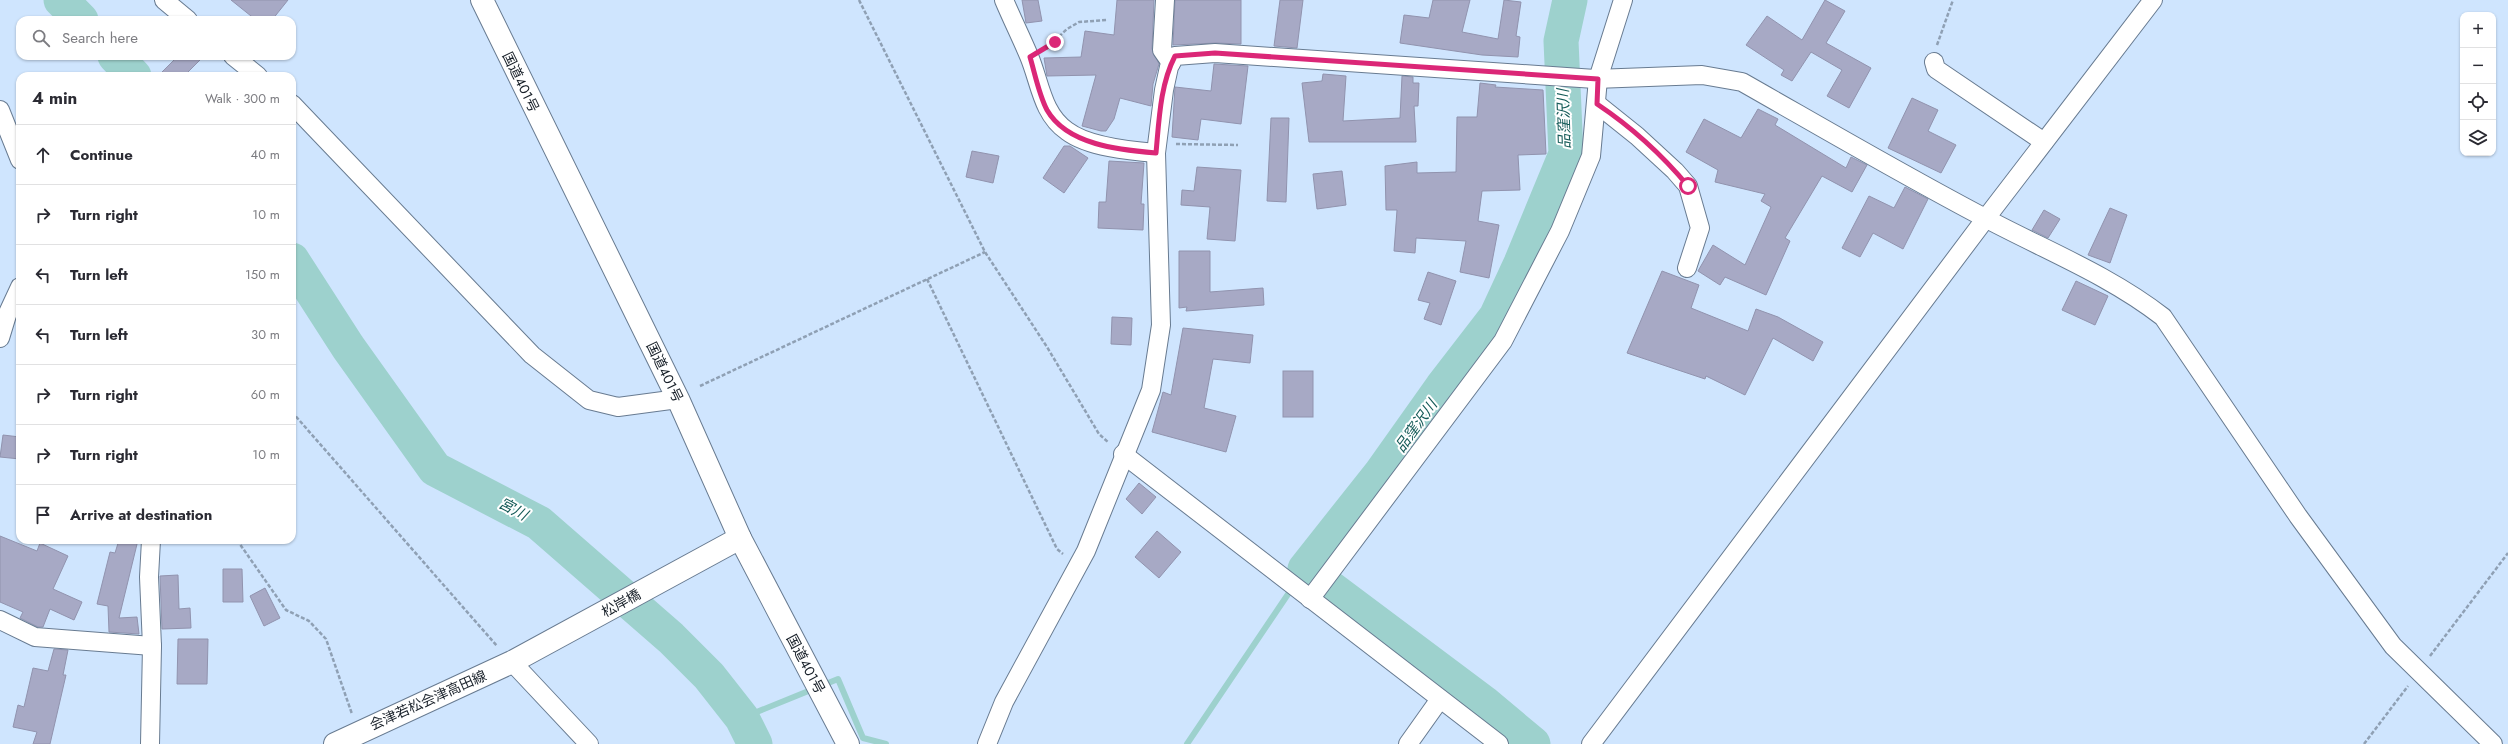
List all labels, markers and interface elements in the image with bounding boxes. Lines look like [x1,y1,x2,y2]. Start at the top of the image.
map controls [2460,12,2496,156]
button: + [2460,12,2496,48]
search box [16,16,296,60]
icon: search [30,27,52,49]
text: Search here [62,27,138,49]
route end [1046,33,1064,51]
street label: 国道401号 [498,48,544,116]
button: − [2460,48,2496,84]
button: locate [2460,84,2496,120]
text: 4 min [32,86,77,110]
water label: 品窪沢川 [1552,87,1576,149]
text: Walk · 300 m [205,89,280,108]
button: layers [2460,120,2496,156]
icon: ahead [32,144,54,166]
text: Continue [70,144,133,166]
text: 40 m [251,145,280,164]
route start [1679,177,1697,195]
icon: right [32,204,54,226]
text: Turn right [70,204,138,226]
text: 10 m [252,205,280,224]
icon: left [32,264,54,286]
text: Turn left [70,264,128,286]
text: 150 m [245,265,280,284]
icon: left [32,324,54,346]
text: Turn left [70,324,128,346]
text: 30 m [251,325,280,344]
street label: 国道401号 [642,338,688,406]
icon: right [32,384,54,406]
text: Turn right [70,384,138,406]
text: 60 m [251,385,280,404]
water label: 品窪沢川 [1389,394,1444,457]
icon: right [32,444,54,466]
text: Turn right [70,444,138,466]
text: 10 m [252,445,280,464]
water label: 宮川 [495,492,533,527]
icon: arrive [32,504,54,526]
text: Arrive at destination [70,504,212,526]
street label: 松岸橋 [598,584,644,622]
street label: 国道401号 [782,631,830,697]
street label: 会津若松会津高田線 [366,665,490,735]

